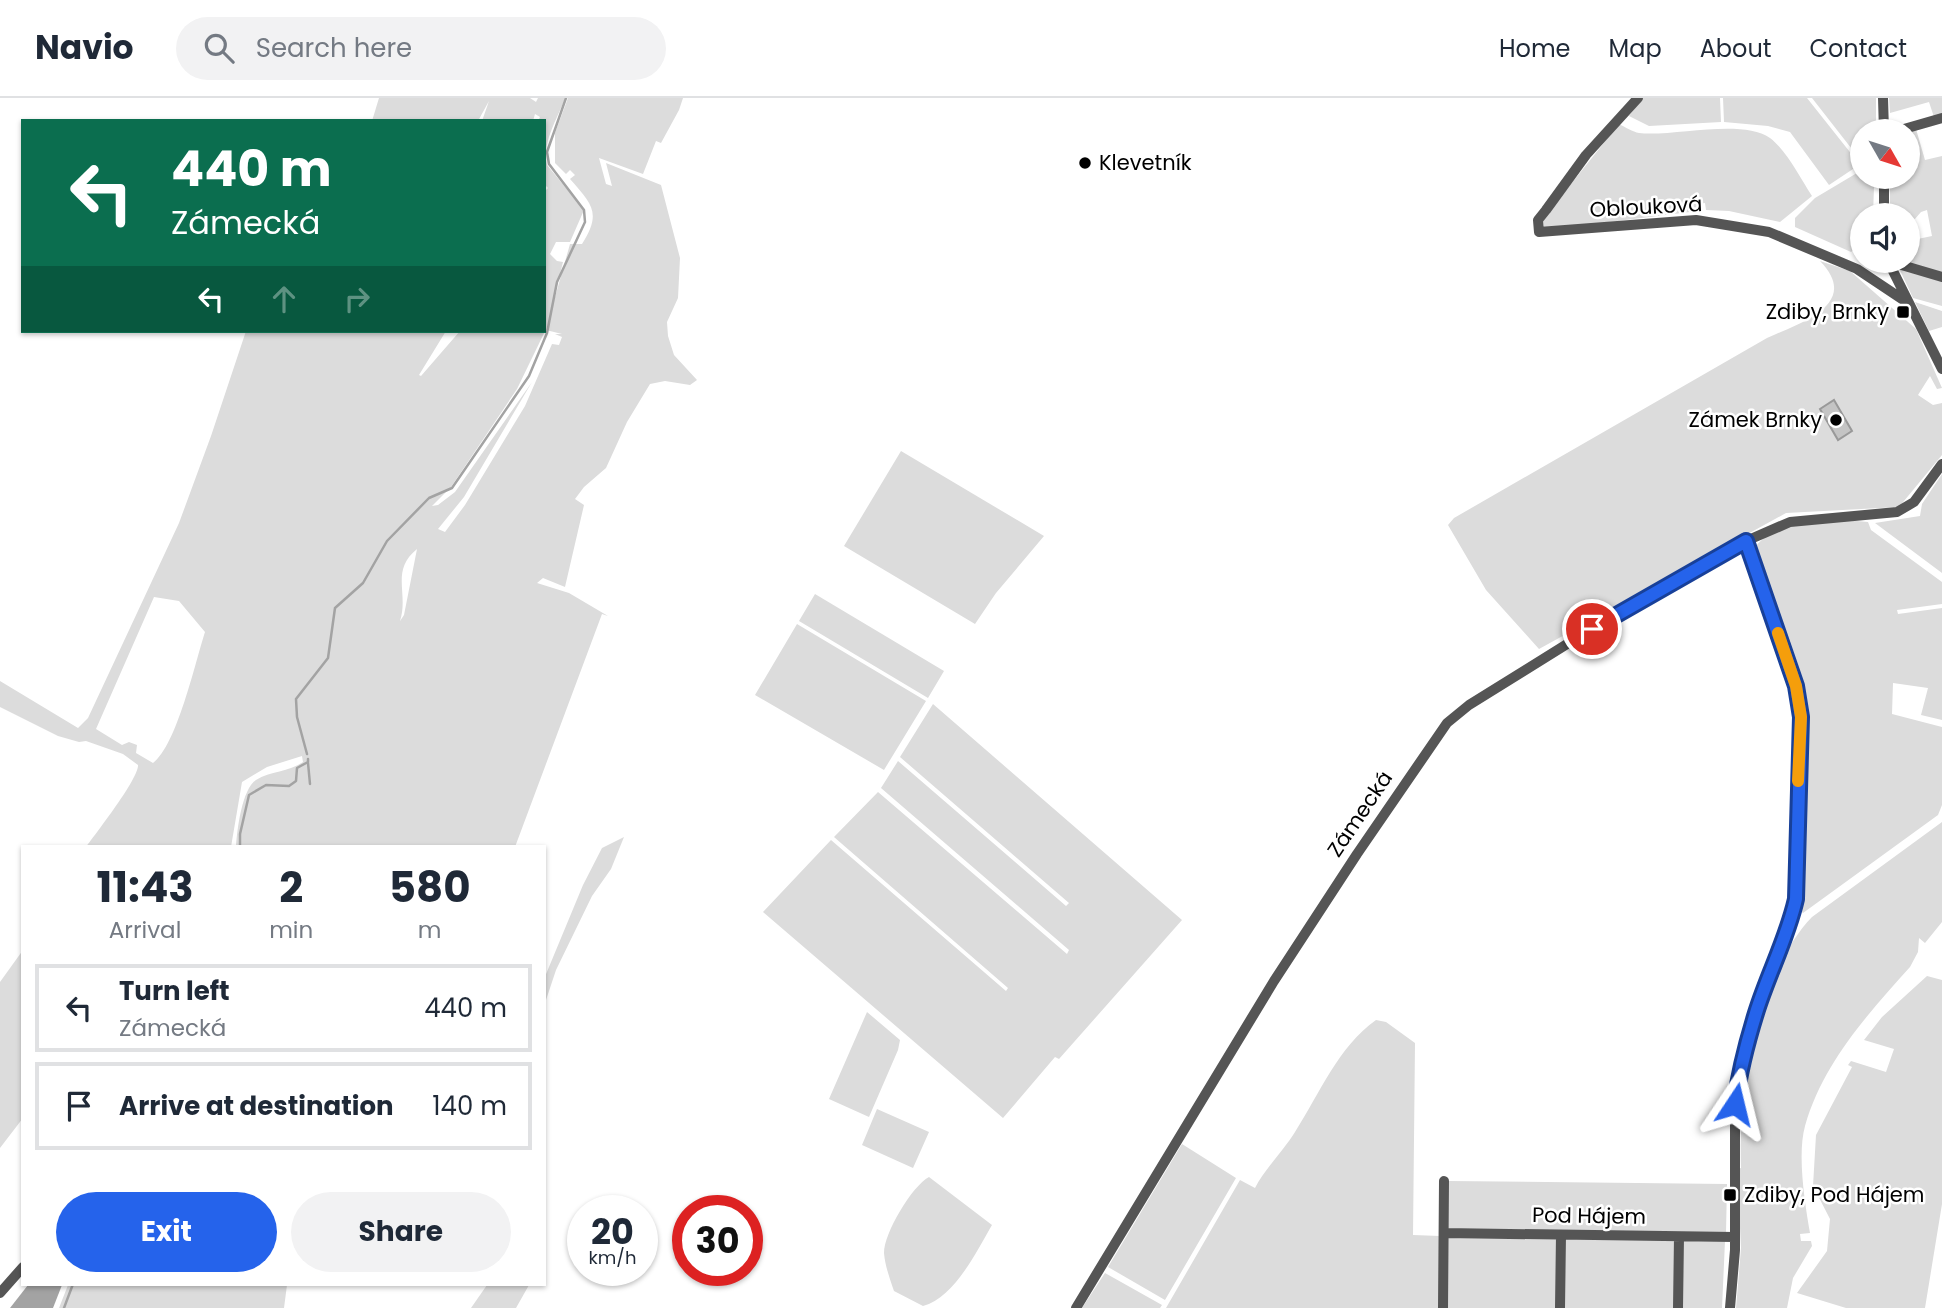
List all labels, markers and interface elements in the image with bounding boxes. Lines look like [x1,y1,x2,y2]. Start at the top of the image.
search box [176,17,666,80]
text: Navio [35,24,134,71]
icon: search [200,29,238,67]
text: Search here [256,30,412,66]
text: Home [1499,32,1571,65]
text: Map [1609,32,1662,65]
text: About [1700,32,1771,65]
text: Contact [1809,32,1907,65]
north arrow [1850,119,1920,189]
map controls [1850,119,1920,273]
text: 440 m [171,135,332,203]
icon: left [56,147,147,238]
place label: Klevetník [1099,148,1192,177]
marker: Klevetník [1077,155,1093,171]
street label: Oblouková [1589,189,1703,224]
text: Zámecká [171,200,320,245]
button: sound [1850,203,1920,273]
icon: left [192,280,230,318]
icon: ahead [265,280,303,318]
icon: right [338,280,376,318]
place label: Zdiby, Brnky [1766,297,1889,326]
marker: Zdiby, Brnky [1895,304,1911,320]
place label: Zámek Brnky [1689,405,1822,434]
marker: Zámek Brnky [1828,412,1844,428]
pin [1562,599,1622,659]
icon: arrive [1573,610,1611,648]
street label: Zámecká [1320,765,1399,862]
text: 11:43 [96,858,194,917]
text: 2 [279,858,303,917]
text: 580 [389,858,471,917]
text: Arrival [109,914,181,946]
text: min [269,914,313,946]
text: m [418,914,441,946]
text: Turn left [119,973,230,1009]
icon: left [60,989,98,1027]
text: 440 m [424,990,507,1026]
text: Zámecká [119,1012,226,1044]
position arrow [1698,1067,1772,1141]
icon: arrive [60,1087,98,1125]
text: Arrive at destination [119,1088,394,1124]
text: 140 m [432,1088,507,1124]
place label: Zdiby, Pod Hájem [1744,1180,1925,1209]
marker: Zdiby, Pod Hájem [1722,1187,1738,1203]
button: Exit [56,1192,277,1272]
button: Share [291,1192,511,1272]
speed limit sign: 30 [672,1195,763,1286]
street label: Pod Hájem [1532,1200,1646,1231]
text: 20 [591,1207,634,1256]
text: km/h [589,1245,636,1270]

